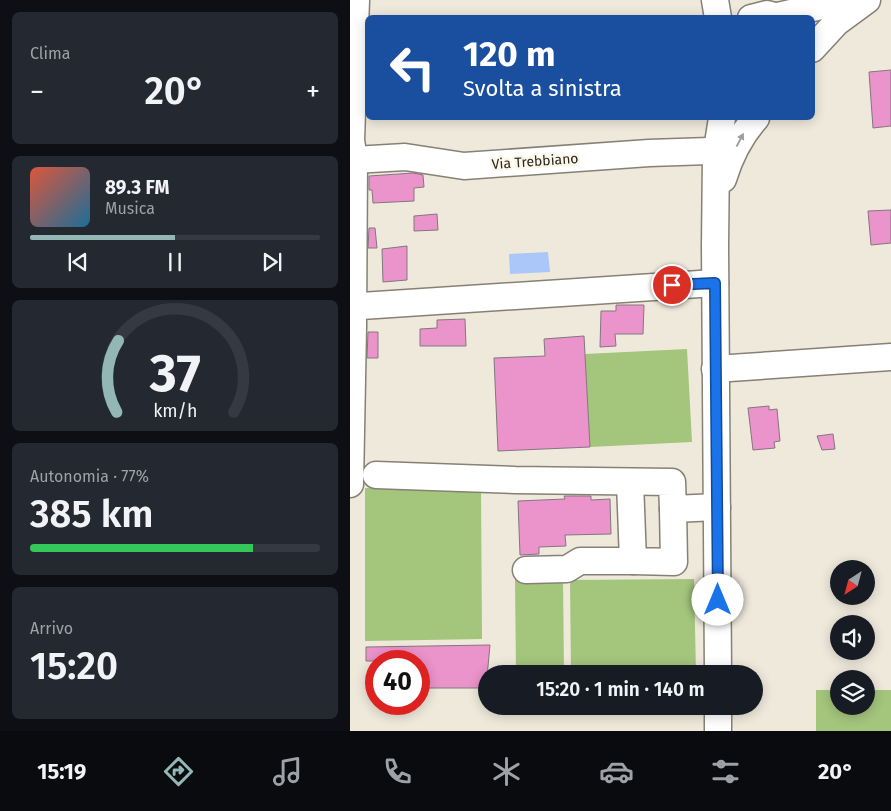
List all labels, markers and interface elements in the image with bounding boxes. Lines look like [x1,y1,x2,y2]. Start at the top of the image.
text: 120 m [463,33,556,75]
icon: left [380,35,445,100]
text: Clima [30,44,70,63]
text: 20° [144,68,206,114]
text: − [30,75,44,108]
text: + [306,75,320,108]
text: Svolta a sinistra [463,75,622,102]
one-way arrow [735,133,744,147]
street label: Via Trebbiano [491,150,579,173]
text: 89.3 FM [105,176,169,199]
text: Musica [105,199,155,218]
icon: previous [64,248,92,276]
icon: pause [161,248,189,276]
icon: next [258,248,286,276]
pin [651,264,693,306]
icon: arrive [658,271,686,299]
text: 37 [148,342,201,405]
text: km/h [153,400,197,422]
text: Autonomia · 77% [30,467,149,486]
text: 385 km [30,491,154,537]
north arrow [830,560,875,605]
map controls [830,560,875,715]
position arrow [691,573,743,625]
button: sound [830,615,875,660]
text: Arrivo [30,619,73,638]
text: 15:20 [30,643,118,689]
speed limit sign: 40 [365,650,430,715]
button: layers [830,670,875,715]
text: 15:20 · 1 min · 140 m [536,678,705,701]
icon: directions [161,754,196,789]
icon: music [270,754,305,789]
icon: phone [380,754,415,789]
icon: climate [489,754,524,789]
icon: car [599,754,634,789]
icon: filters [708,754,743,789]
text: 15:19 [37,758,86,785]
text: 20° [818,758,854,785]

